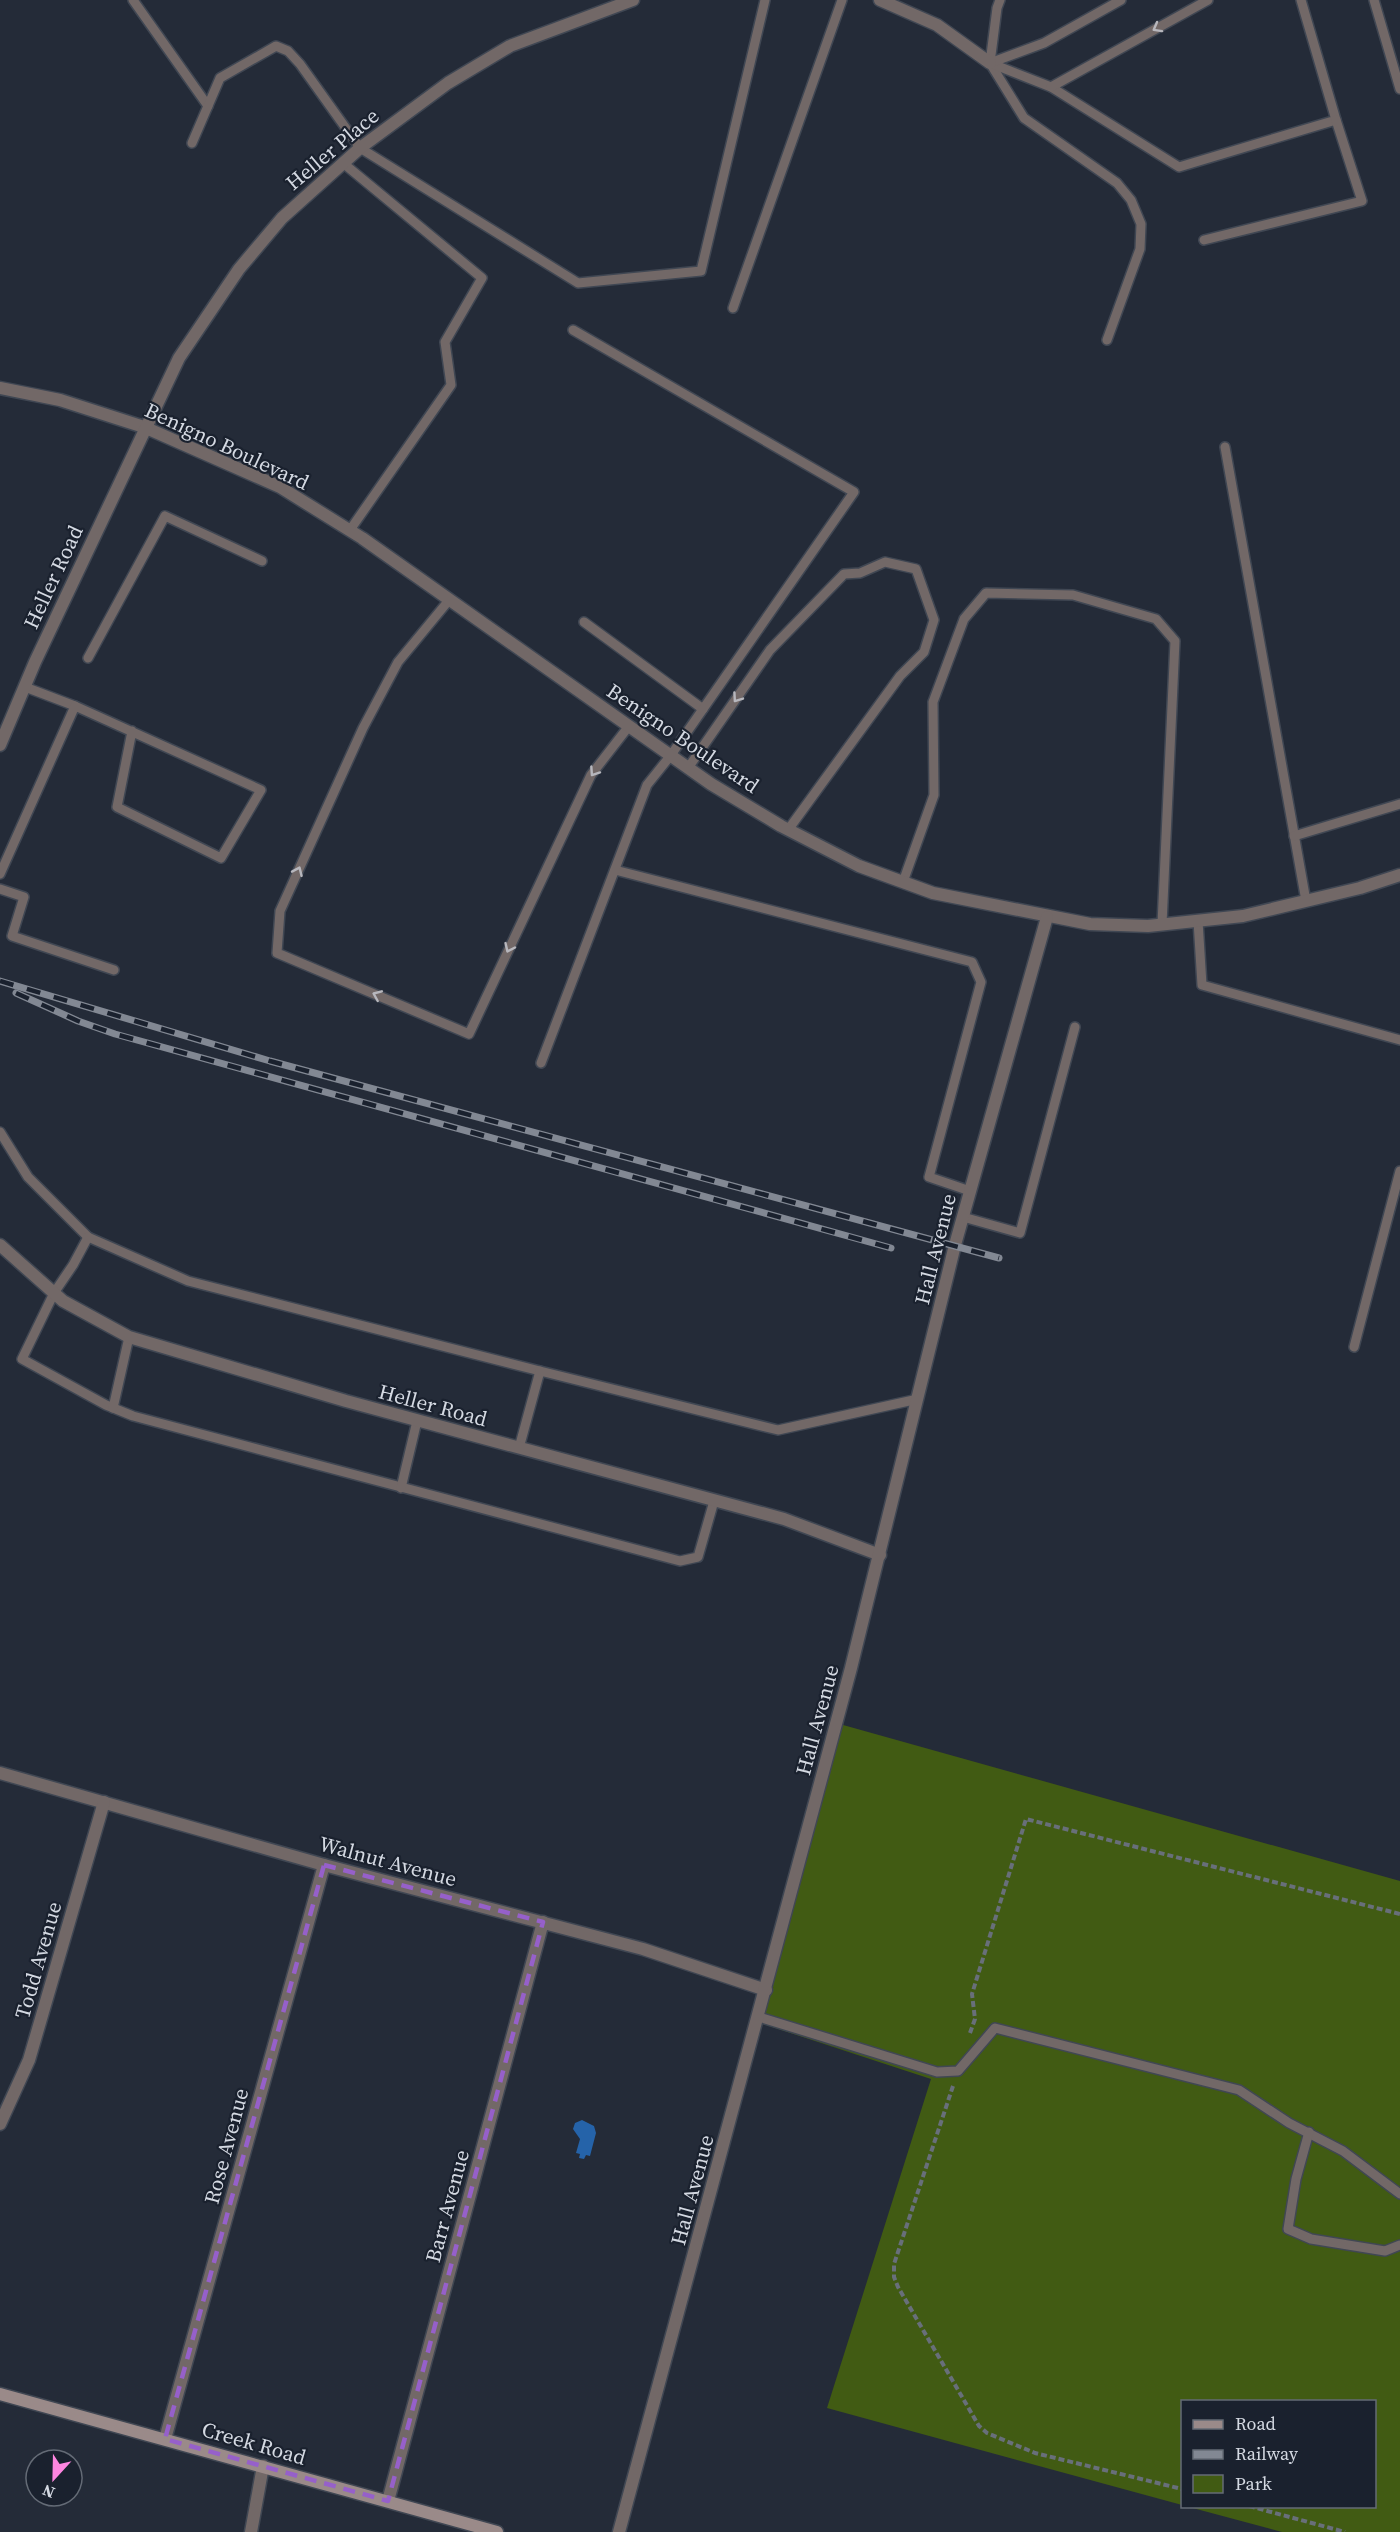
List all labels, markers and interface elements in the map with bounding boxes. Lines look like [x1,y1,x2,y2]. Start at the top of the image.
one-way arrow [1152,21,1163,32]
street label: Heller Place [279,101,385,197]
street label: Benigno Boulevard [140,395,314,497]
street label: Heller Road [16,520,90,634]
street label: Benigno Boulevard [601,676,765,800]
one-way arrow [733,691,744,702]
one-way arrow [590,766,601,777]
one-way arrow [291,866,303,877]
one-way arrow [504,941,516,952]
one-way arrow [372,990,383,1002]
street label: Hall Avenue [907,1191,963,1307]
street label: Heller Road [376,1377,491,1433]
street label: Hall Avenue [788,1662,846,1778]
street label: Walnut Avenue [316,1829,460,1893]
street label: Todd Avenue [7,1898,69,2022]
street label: Rose Avenue [197,2085,255,2207]
street label: Hall Avenue [663,2132,721,2248]
street label: Barr Avenue [418,2147,476,2265]
legend [1181,2400,1376,2508]
text: Road [1235,2411,1276,2436]
street label: Creek Road [199,2414,310,2472]
text: Railway [1235,2441,1299,2466]
north arrow [24,2448,84,2508]
text: Park [1235,2471,1272,2496]
text: N [39,2479,58,2504]

